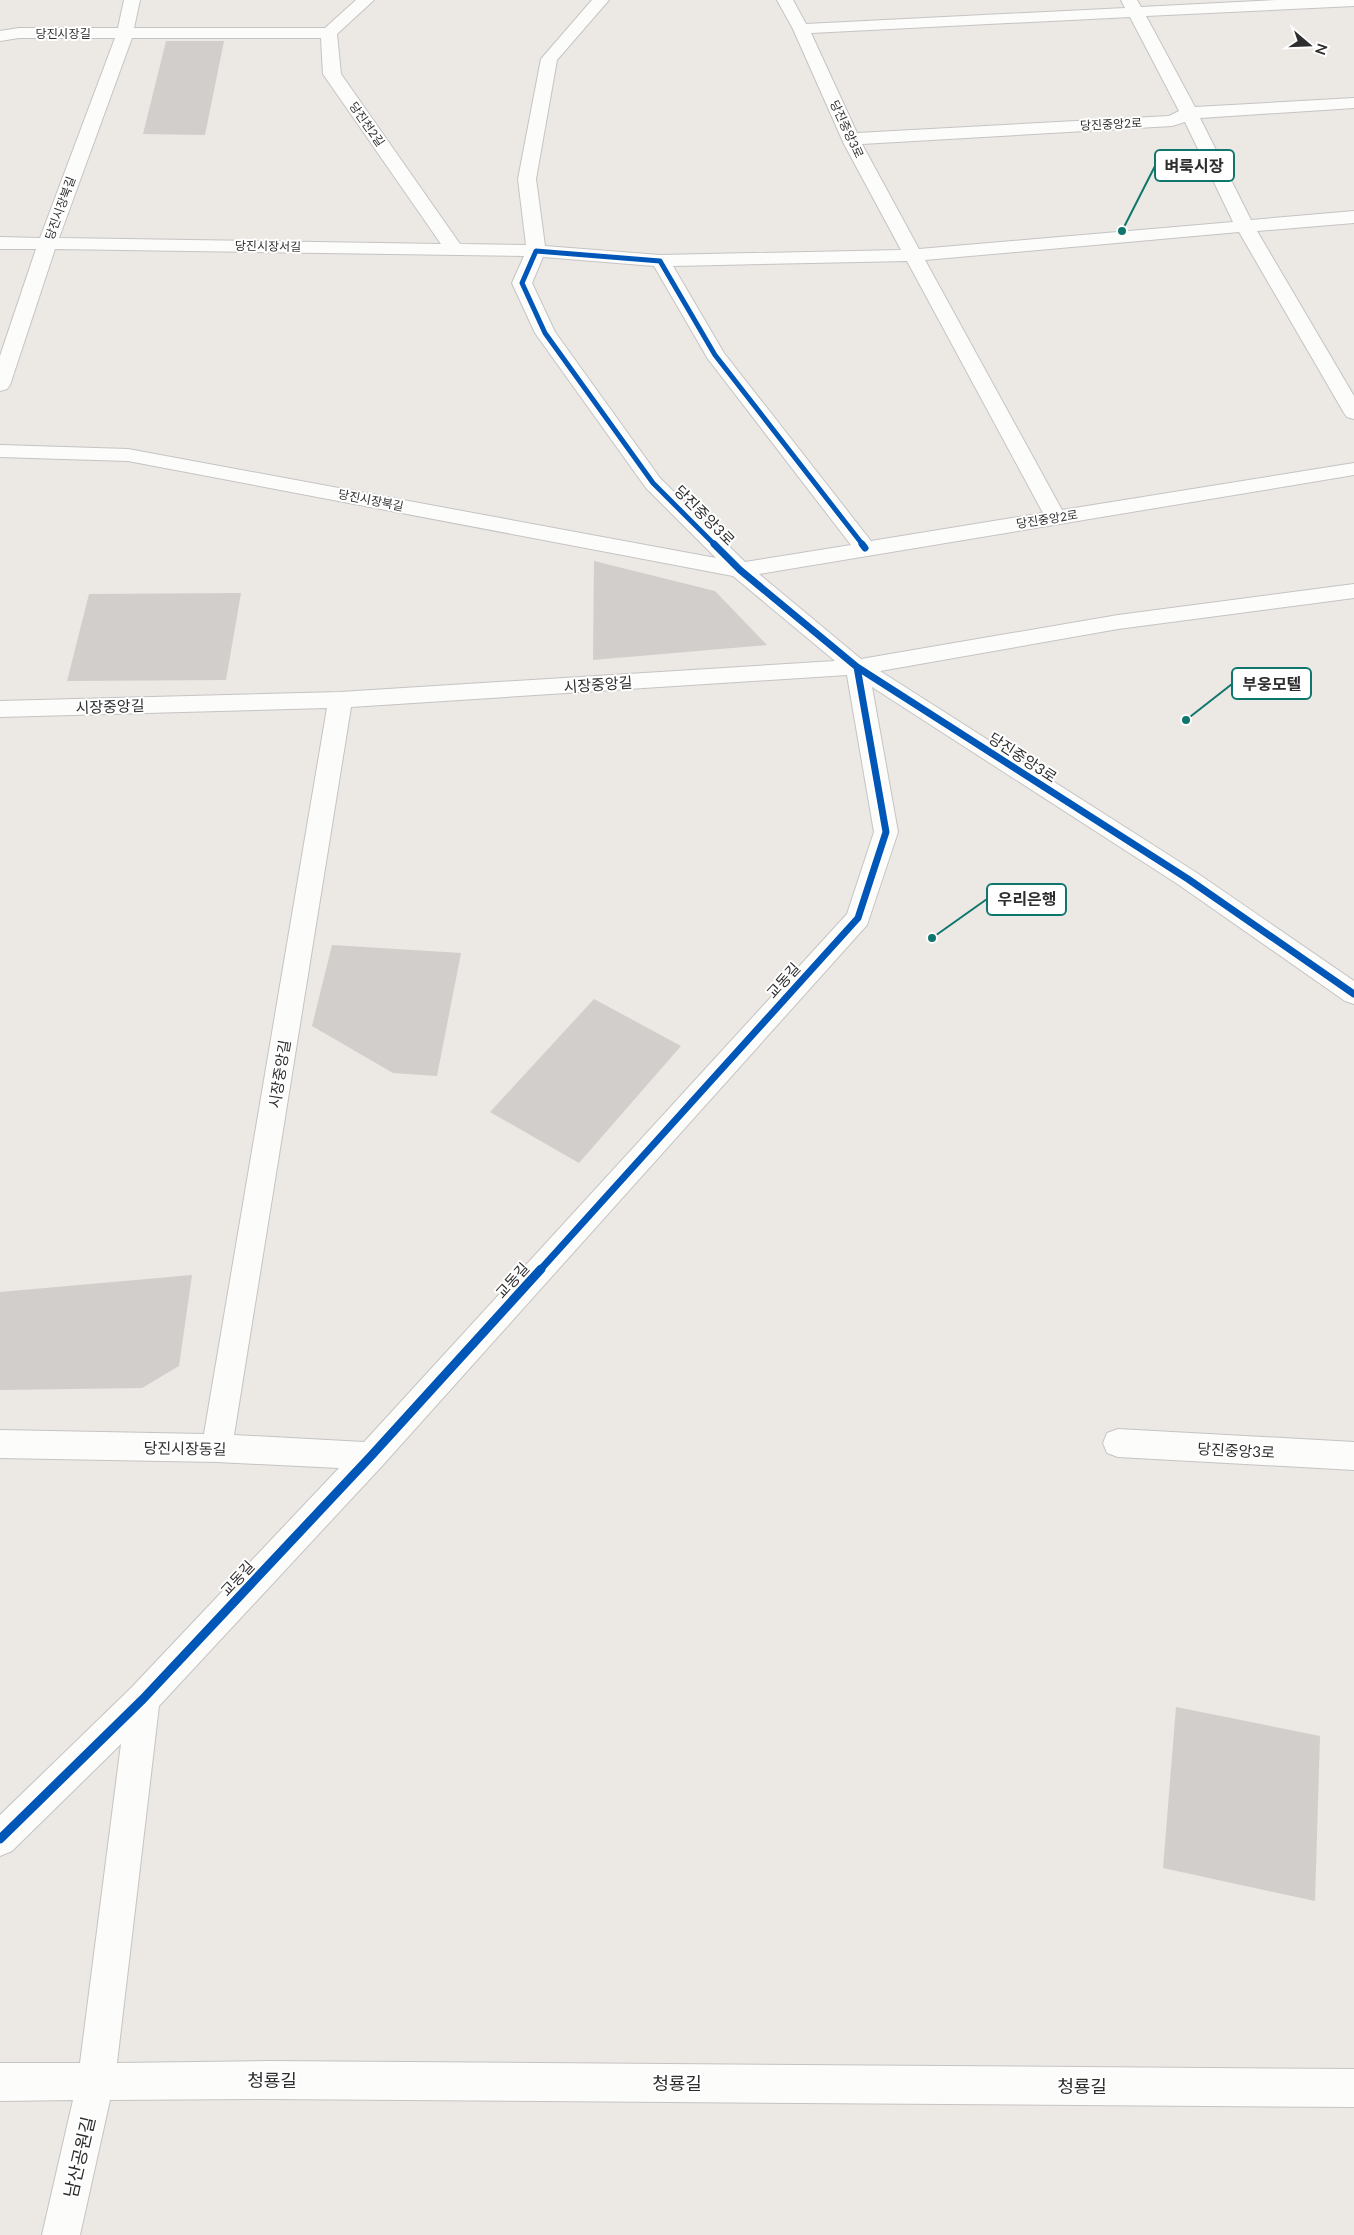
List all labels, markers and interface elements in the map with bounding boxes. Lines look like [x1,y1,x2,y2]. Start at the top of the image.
north arrow [1284,20,1334,70]
street label: 당진시장길 [35,26,91,41]
text: N [1312,42,1332,57]
street label: 당진중앙3로 [827,98,867,160]
street label: 당진천2길 [346,99,388,149]
street label: 당진중앙2로 [1080,115,1142,133]
callout: 벼룩시장 [1155,150,1234,181]
text: 벼룩시장 [1165,156,1224,175]
street label: 당진시장북길 [42,174,78,242]
street label: 당진시장서길 [235,238,301,254]
street label: 당진중앙3로 [671,481,739,549]
street label: 당진시장북길 [337,486,405,514]
street label: 당진중앙2로 [1015,507,1079,531]
callout: 부웅모텔 [1232,668,1311,699]
street label: 시장중앙길 [563,673,633,695]
text: 부웅모텔 [1243,674,1301,693]
street label: 시장중앙길 [75,696,145,716]
street label: 당진중앙3로 [986,728,1060,786]
callout: 우리은행 [987,884,1066,915]
text: 우리은행 [998,889,1056,908]
street label: 교동길 [762,959,804,1001]
street label: 시장중앙길 [265,1039,293,1109]
street label: 교동길 [491,1259,533,1301]
street label: 당진시장동길 [143,1438,227,1458]
street label: 당진중앙3로 [1197,1439,1275,1461]
street label: 교동길 [216,1557,258,1599]
street label: 청룡길 [247,2069,297,2091]
street label: 청룡길 [652,2072,702,2094]
street label: 청룡길 [1057,2075,1107,2097]
street label: 남산공원길 [59,2114,99,2200]

